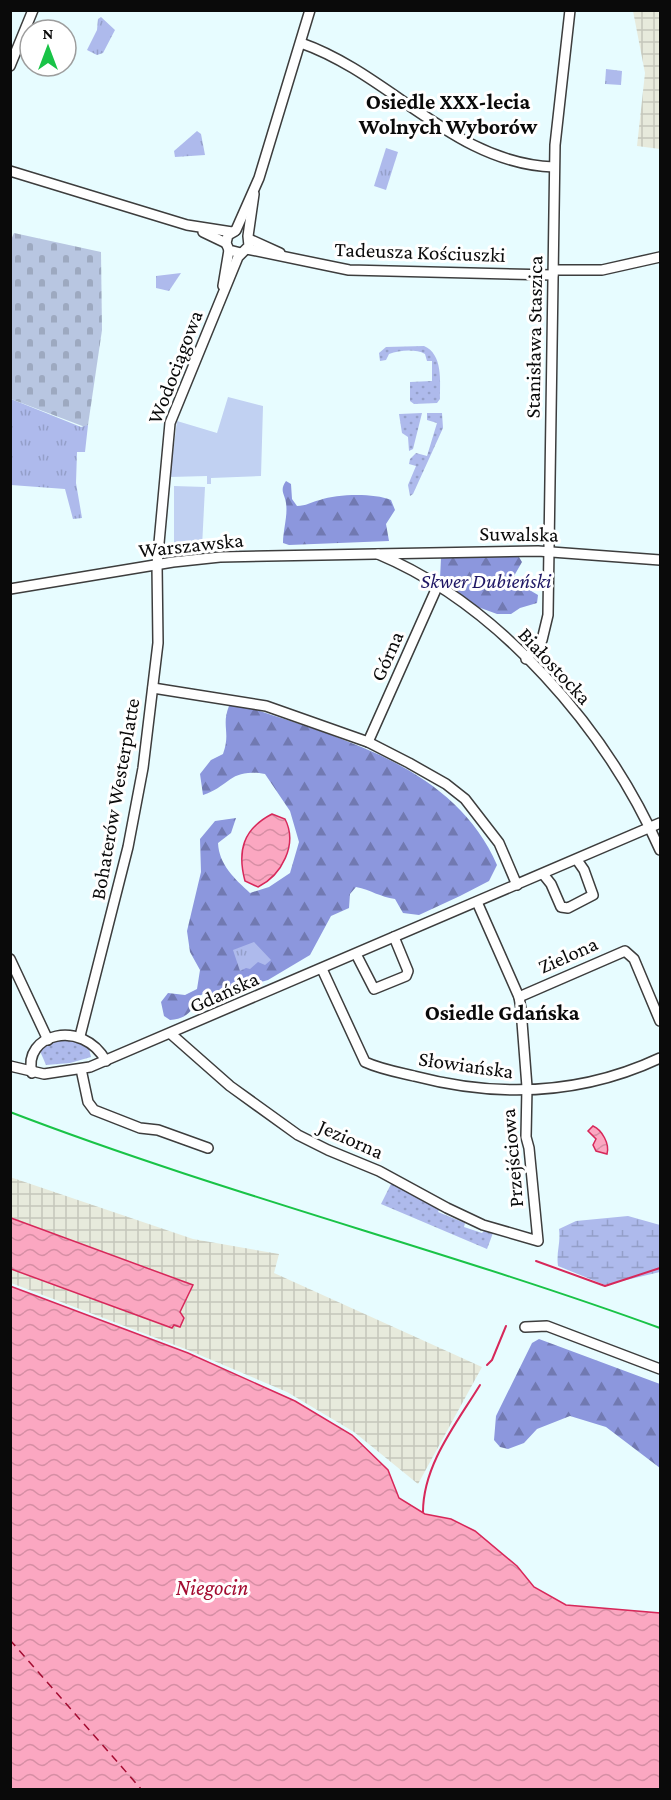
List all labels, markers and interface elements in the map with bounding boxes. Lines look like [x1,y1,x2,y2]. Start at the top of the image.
north arrow [18,18,78,78]
text: N [43,25,54,42]
district label: Osiedle XXX-lecia Wolnych Wyborów [358,89,538,139]
street label: Tadeusza Kościuszki [334,237,506,267]
street label: Stanisława Staszica [521,255,547,419]
street label: Wodociągowa [142,307,208,427]
street label: Suwalska [479,521,559,547]
street label: Warszawska [137,528,245,562]
park label: Skwer Dubieński [420,569,552,593]
street label: Białostocka [513,623,597,710]
street label: Górna [365,627,409,685]
street label: Bohaterów Westerplatte [85,696,145,902]
street label: Zielona [535,931,602,979]
street label: Gdańska [186,966,263,1018]
district label: Osiedle Gdańska [425,1000,580,1025]
street label: Słowiańska [417,1046,515,1084]
street label: Przejściowa [496,1107,528,1208]
street label: Jeziorna [313,1113,388,1164]
water label: Niegocin [176,1575,248,1600]

